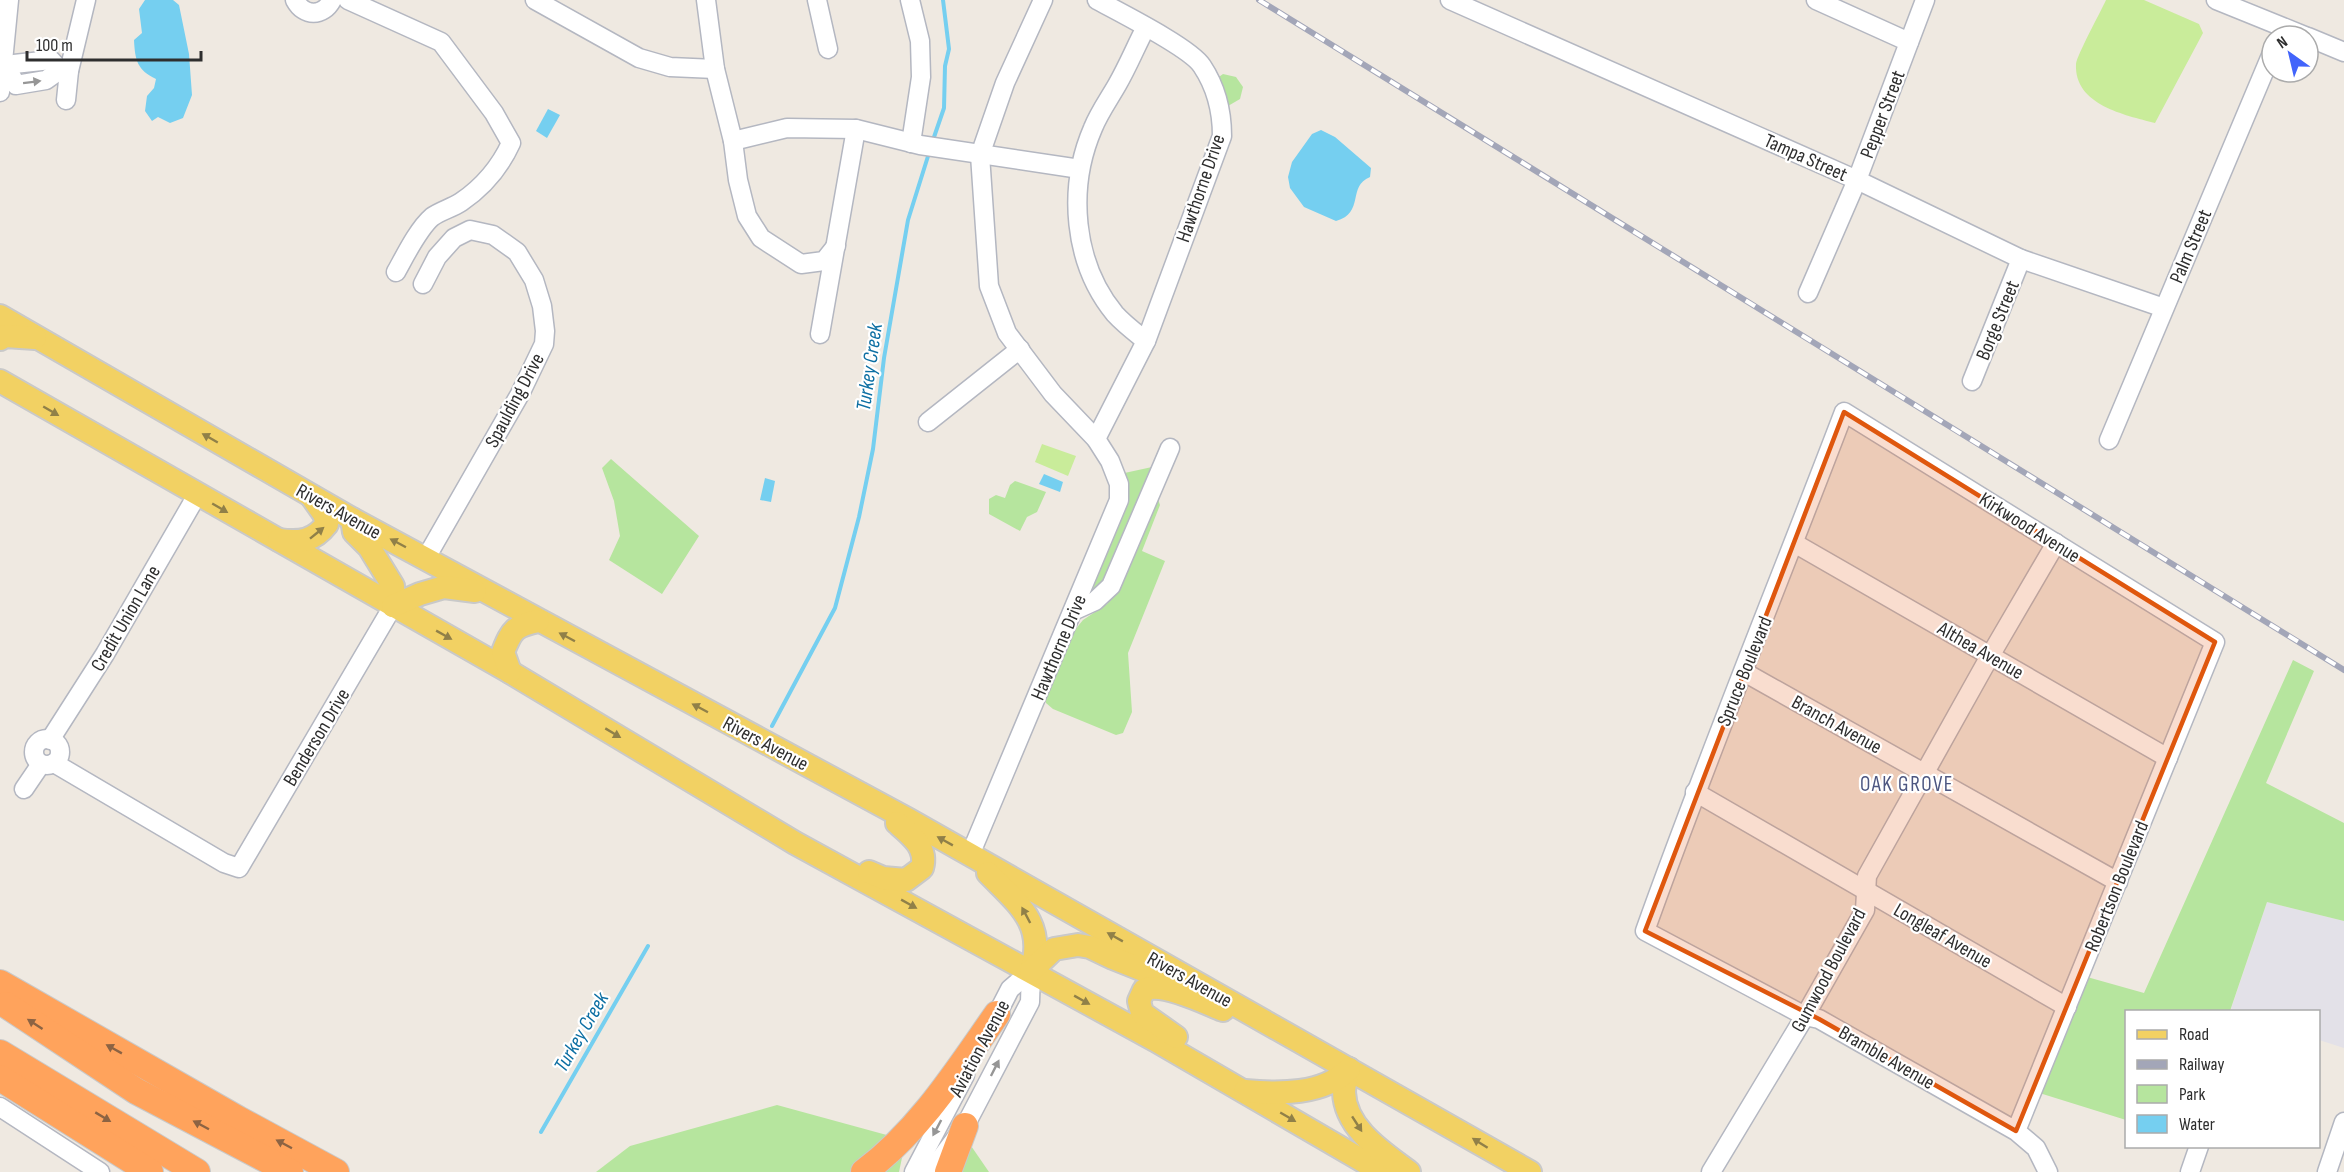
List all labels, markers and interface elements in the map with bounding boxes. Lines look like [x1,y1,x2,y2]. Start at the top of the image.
scale bar [27,24,201,62]
north arrow [2260,24,2320,84]
text: N [2274,33,2291,53]
text: 100 m [36,35,73,56]
street label: Pepper Street [1855,67,1911,162]
one-way arrow [22,77,41,87]
street label: Tampa Street [1760,129,1851,187]
street label: Hawthorne Drive [1171,131,1231,245]
street label: Palm Street [2165,206,2217,287]
street label: Borge Street [1971,277,2025,364]
water label: Turkey Creek [851,321,888,412]
street label: Spaulding Drive [480,349,550,452]
one-way arrow [43,405,59,416]
one-way arrow [202,432,218,443]
street label: Rivers Avenue [292,479,385,545]
street label: Kirkwood Avenue [1975,487,2084,568]
one-way arrow [212,503,229,513]
one-way arrow [309,526,325,539]
one-way arrow [390,539,407,548]
street label: Credit Union Lane [86,561,166,676]
street label: Hawthorne Drive [1026,591,1092,704]
street label: Spruce Boulevard [1712,613,1778,730]
street label: Althea Avenue [1932,616,2028,685]
one-way arrow [436,630,453,640]
one-way arrow [558,632,575,642]
street label: Benderson Drive [278,684,355,791]
street label: Branch Avenue [1787,690,1886,759]
one-way arrow [691,703,708,713]
street label: Rivers Avenue [719,711,812,776]
one-way arrow [605,728,621,739]
district label: OAK GROVE [1860,772,1954,797]
street label: Robertson Boulevard [2080,817,2154,955]
one-way arrow [936,836,953,846]
street label: Longleaf Avenue [1889,898,1996,974]
one-way arrow [901,899,918,909]
street label: Gumwood Boulevard [1786,905,1872,1036]
one-way arrow [1022,906,1032,924]
one-way arrow [1106,932,1123,942]
street label: Rivers Avenue [1143,947,1236,1013]
water label: Turkey Creek [549,987,615,1077]
one-way arrow [1074,994,1091,1004]
street label: Aviation Avenue [944,996,1015,1102]
legend [2125,1010,2320,1148]
one-way arrow [27,1018,43,1030]
street label: Bramble Avenue [1834,1021,1939,1095]
text: Road [2179,1024,2209,1045]
one-way arrow [105,1044,122,1054]
text: Railway [2179,1054,2224,1075]
one-way arrow [990,1059,1000,1076]
text: Park [2179,1084,2205,1105]
one-way arrow [95,1112,111,1123]
one-way arrow [1280,1112,1297,1122]
text: Water [2179,1114,2215,1135]
one-way arrow [1351,1116,1362,1132]
one-way arrow [933,1119,943,1137]
one-way arrow [192,1120,209,1130]
one-way arrow [1472,1137,1488,1148]
one-way arrow [275,1139,292,1149]

